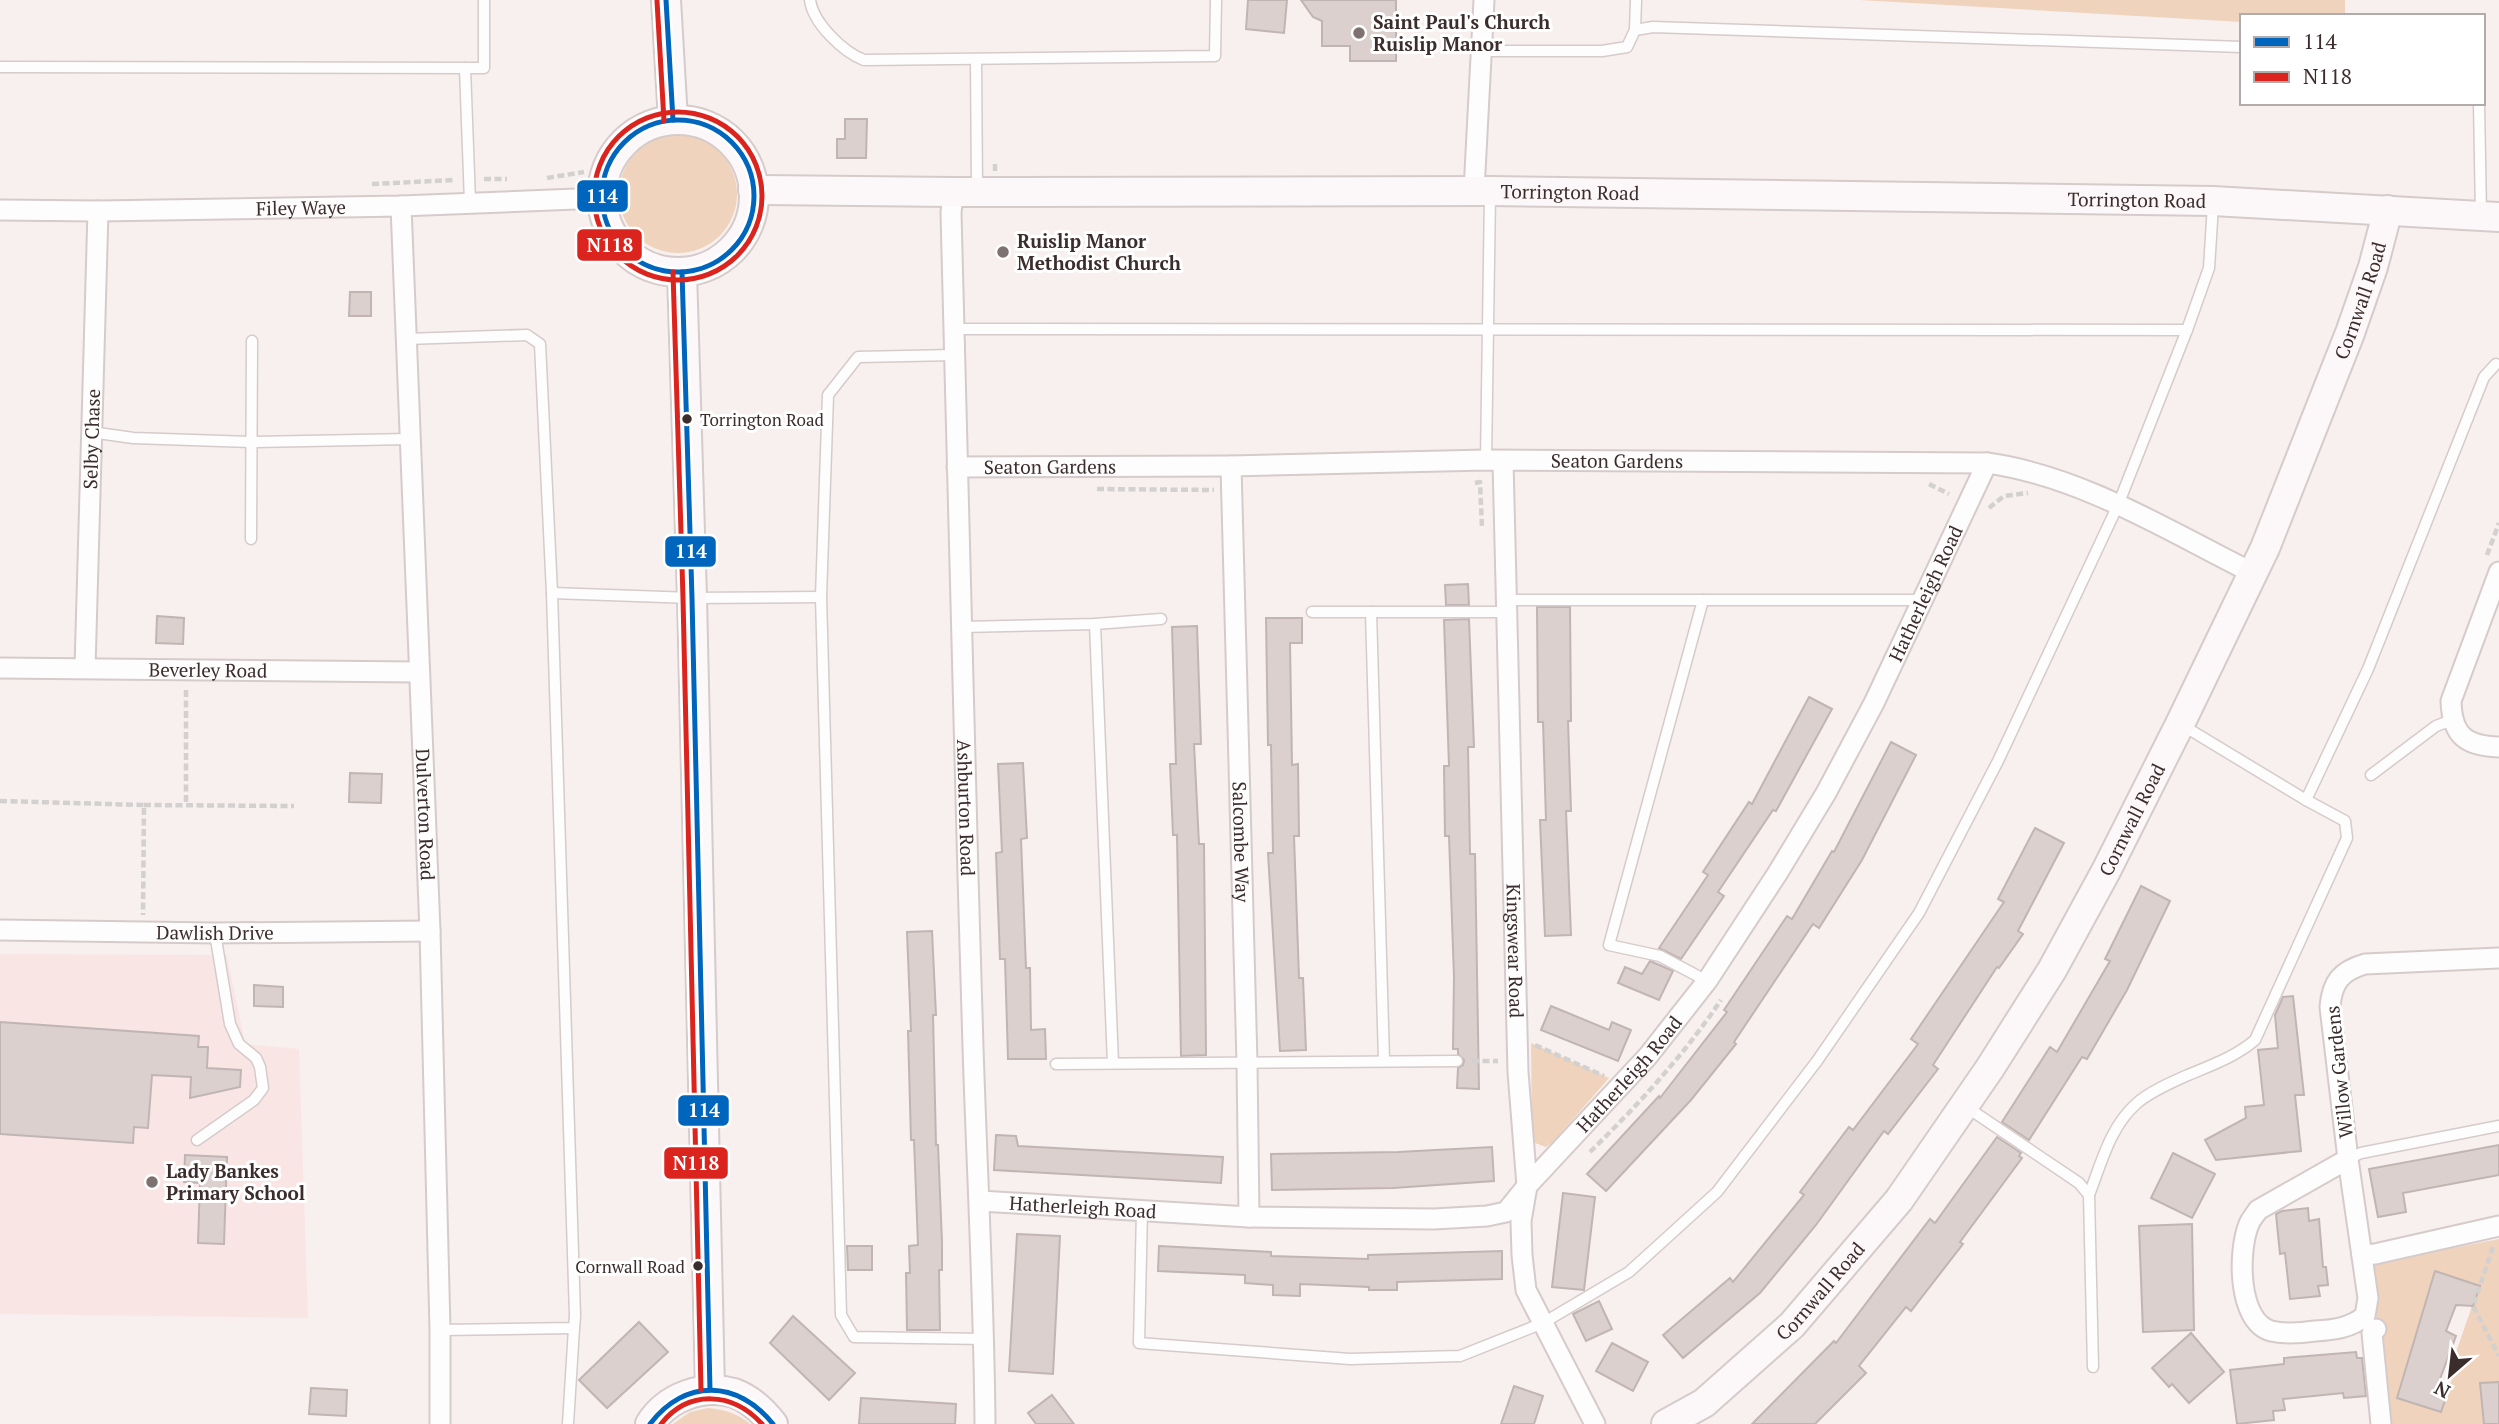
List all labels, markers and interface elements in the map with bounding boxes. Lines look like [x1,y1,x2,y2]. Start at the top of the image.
place label: Saint Paul's Church Ruislip Manor [1373,9,1550,56]
legend [2240,14,2485,105]
marker: Saint Paul's Church Ruislip Manor [1351,25,1367,41]
text: 114 [2303,27,2337,55]
text: N118 [2303,62,2352,90]
street label: Torrington Road [1501,178,1640,205]
line badge: 114 [576,179,629,213]
text: 114 [586,183,618,208]
street label: Torrington Road [2067,186,2207,213]
street label: Filey Waye [256,194,346,220]
line badge: N118 [576,228,643,262]
place label: Ruislip Manor Methodist Church [1017,228,1181,275]
text: N118 [587,232,634,257]
street label: Cornwall Road [2328,238,2391,363]
marker: Ruislip Manor Methodist Church [995,244,1011,260]
street label: Selby Chase [77,388,105,490]
place label: Torrington Road [700,408,824,431]
marker: Torrington Road [680,412,694,426]
street label: Seaton Gardens [1551,447,1683,473]
street label: Seaton Gardens [984,453,1116,479]
street label: Hatherleigh Road [1882,521,1968,665]
line badge: 114 [664,535,717,568]
text: 114 [675,538,707,563]
street label: Beverley Road [149,656,268,683]
street label: Ashburton Road [952,739,981,877]
street label: Dulverton Road [411,748,441,881]
street label: Cornwall Road [2093,759,2170,880]
street label: Salcombe Way [1227,781,1256,903]
street label: Kingswear Road [1501,883,1530,1019]
street label: Dawlish Drive [156,919,274,945]
street label: Willow Gardens [2319,1005,2358,1140]
street label: Hatherleigh Road [1570,1010,1687,1137]
line badge: 114 [677,1094,730,1127]
text: 114 [688,1097,720,1122]
line badge: N118 [663,1146,729,1180]
text: N118 [673,1150,720,1175]
place label: Lady Bankes Primary School [166,1158,305,1205]
marker: Lady Bankes Primary School [144,1174,160,1190]
street label: Hatherleigh Road [1008,1190,1158,1224]
street label: Cornwall Road [1770,1236,1870,1346]
place label: Cornwall Road [575,1255,686,1278]
marker: Cornwall Road [691,1259,705,1273]
north arrow [2415,1340,2485,1410]
text: N [2429,1376,2454,1405]

